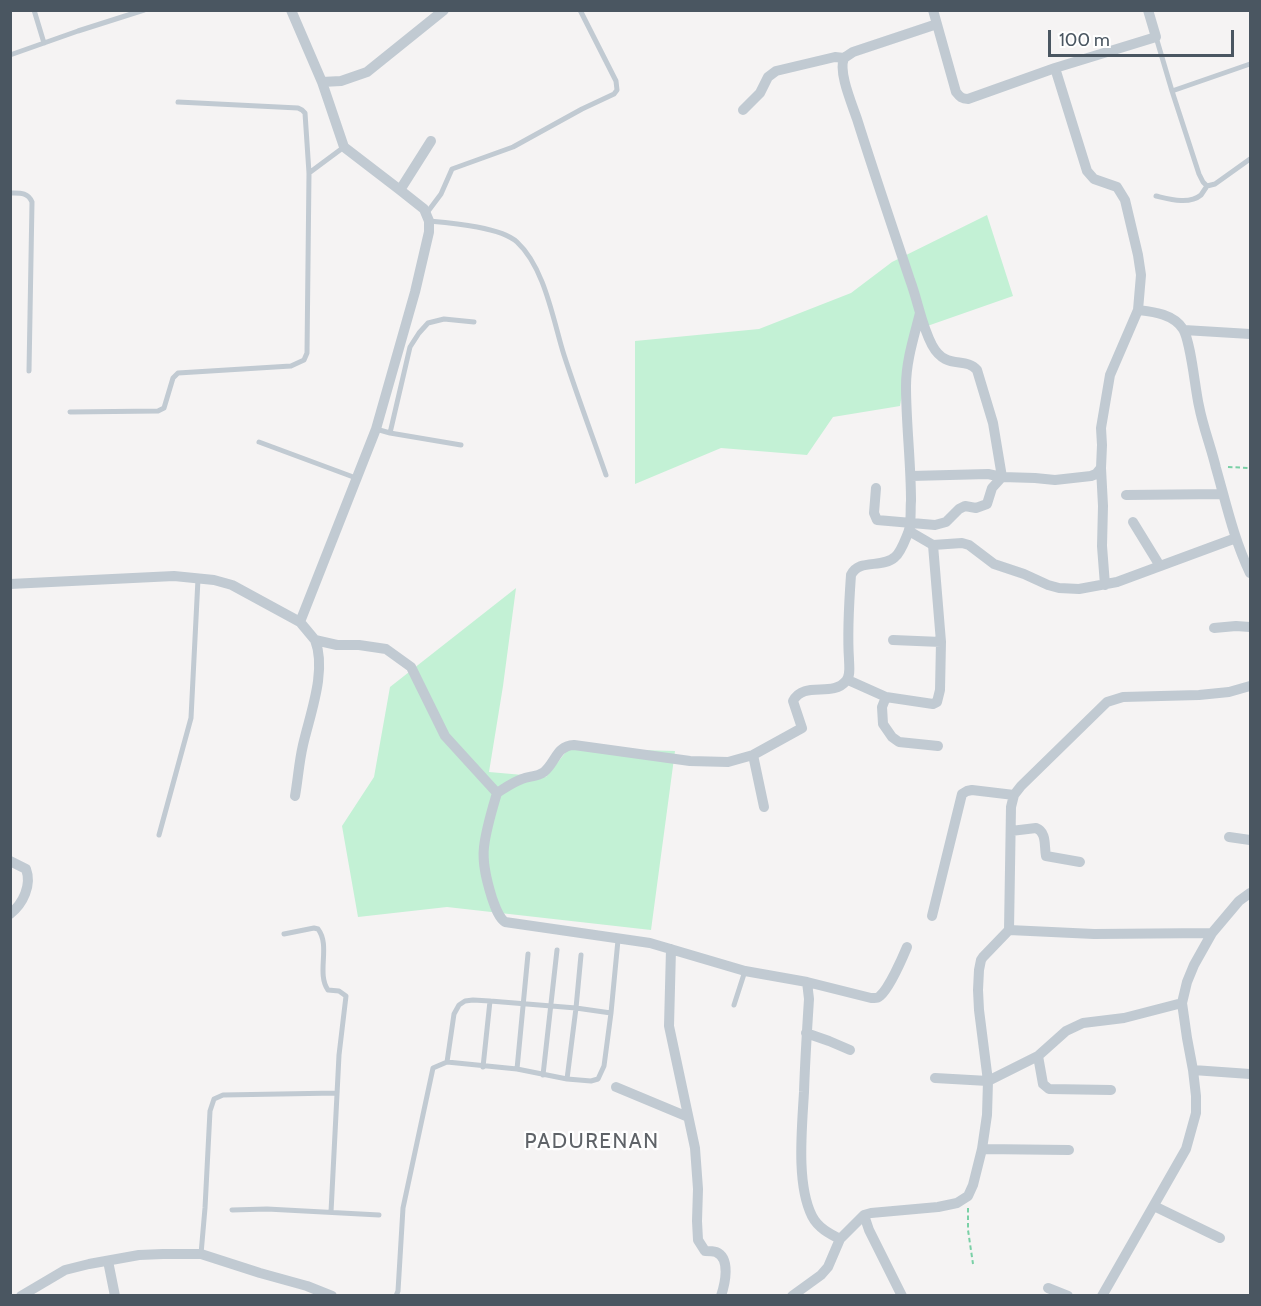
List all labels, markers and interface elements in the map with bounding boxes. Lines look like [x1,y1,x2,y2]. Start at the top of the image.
scale bar [1051,18,1237,56]
text: 100 m [1059,29,1110,51]
district label: PADURENAN [525,1129,659,1155]

